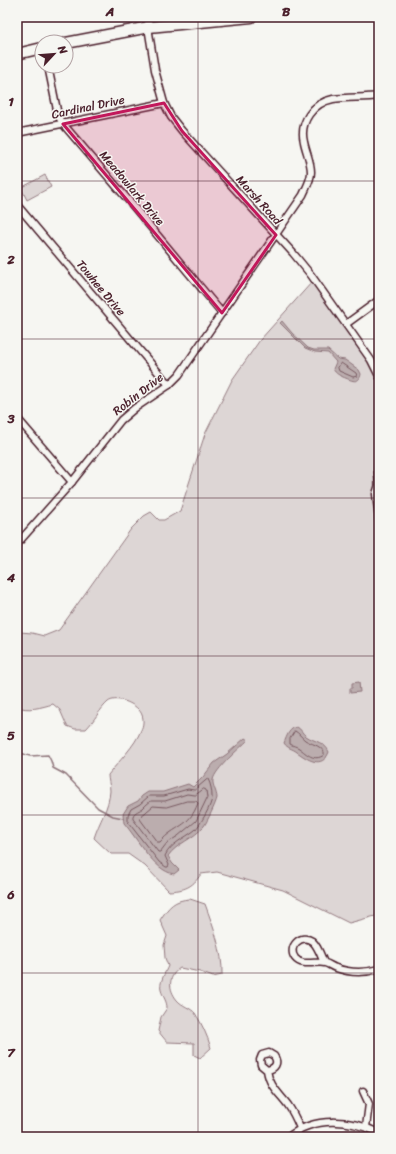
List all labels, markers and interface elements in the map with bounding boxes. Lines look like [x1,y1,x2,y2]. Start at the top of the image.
text: A [105,0,114,23]
text: B [282,0,291,23]
north arrow [34,34,74,74]
text: N [52,41,73,58]
street label: Cardinal Drive [49,89,127,125]
text: 1 [8,90,14,113]
street label: Meadowlark Drive [94,145,171,231]
street label: Marsh Road [230,170,289,231]
text: 2 [6,248,15,271]
street label: Towhee Drive [71,255,131,321]
street label: Robin Drive [108,367,168,421]
text: 3 [6,407,15,430]
text: 4 [6,566,16,589]
text: 5 [7,724,15,747]
text: 6 [6,883,15,906]
text: 7 [7,1041,16,1064]

